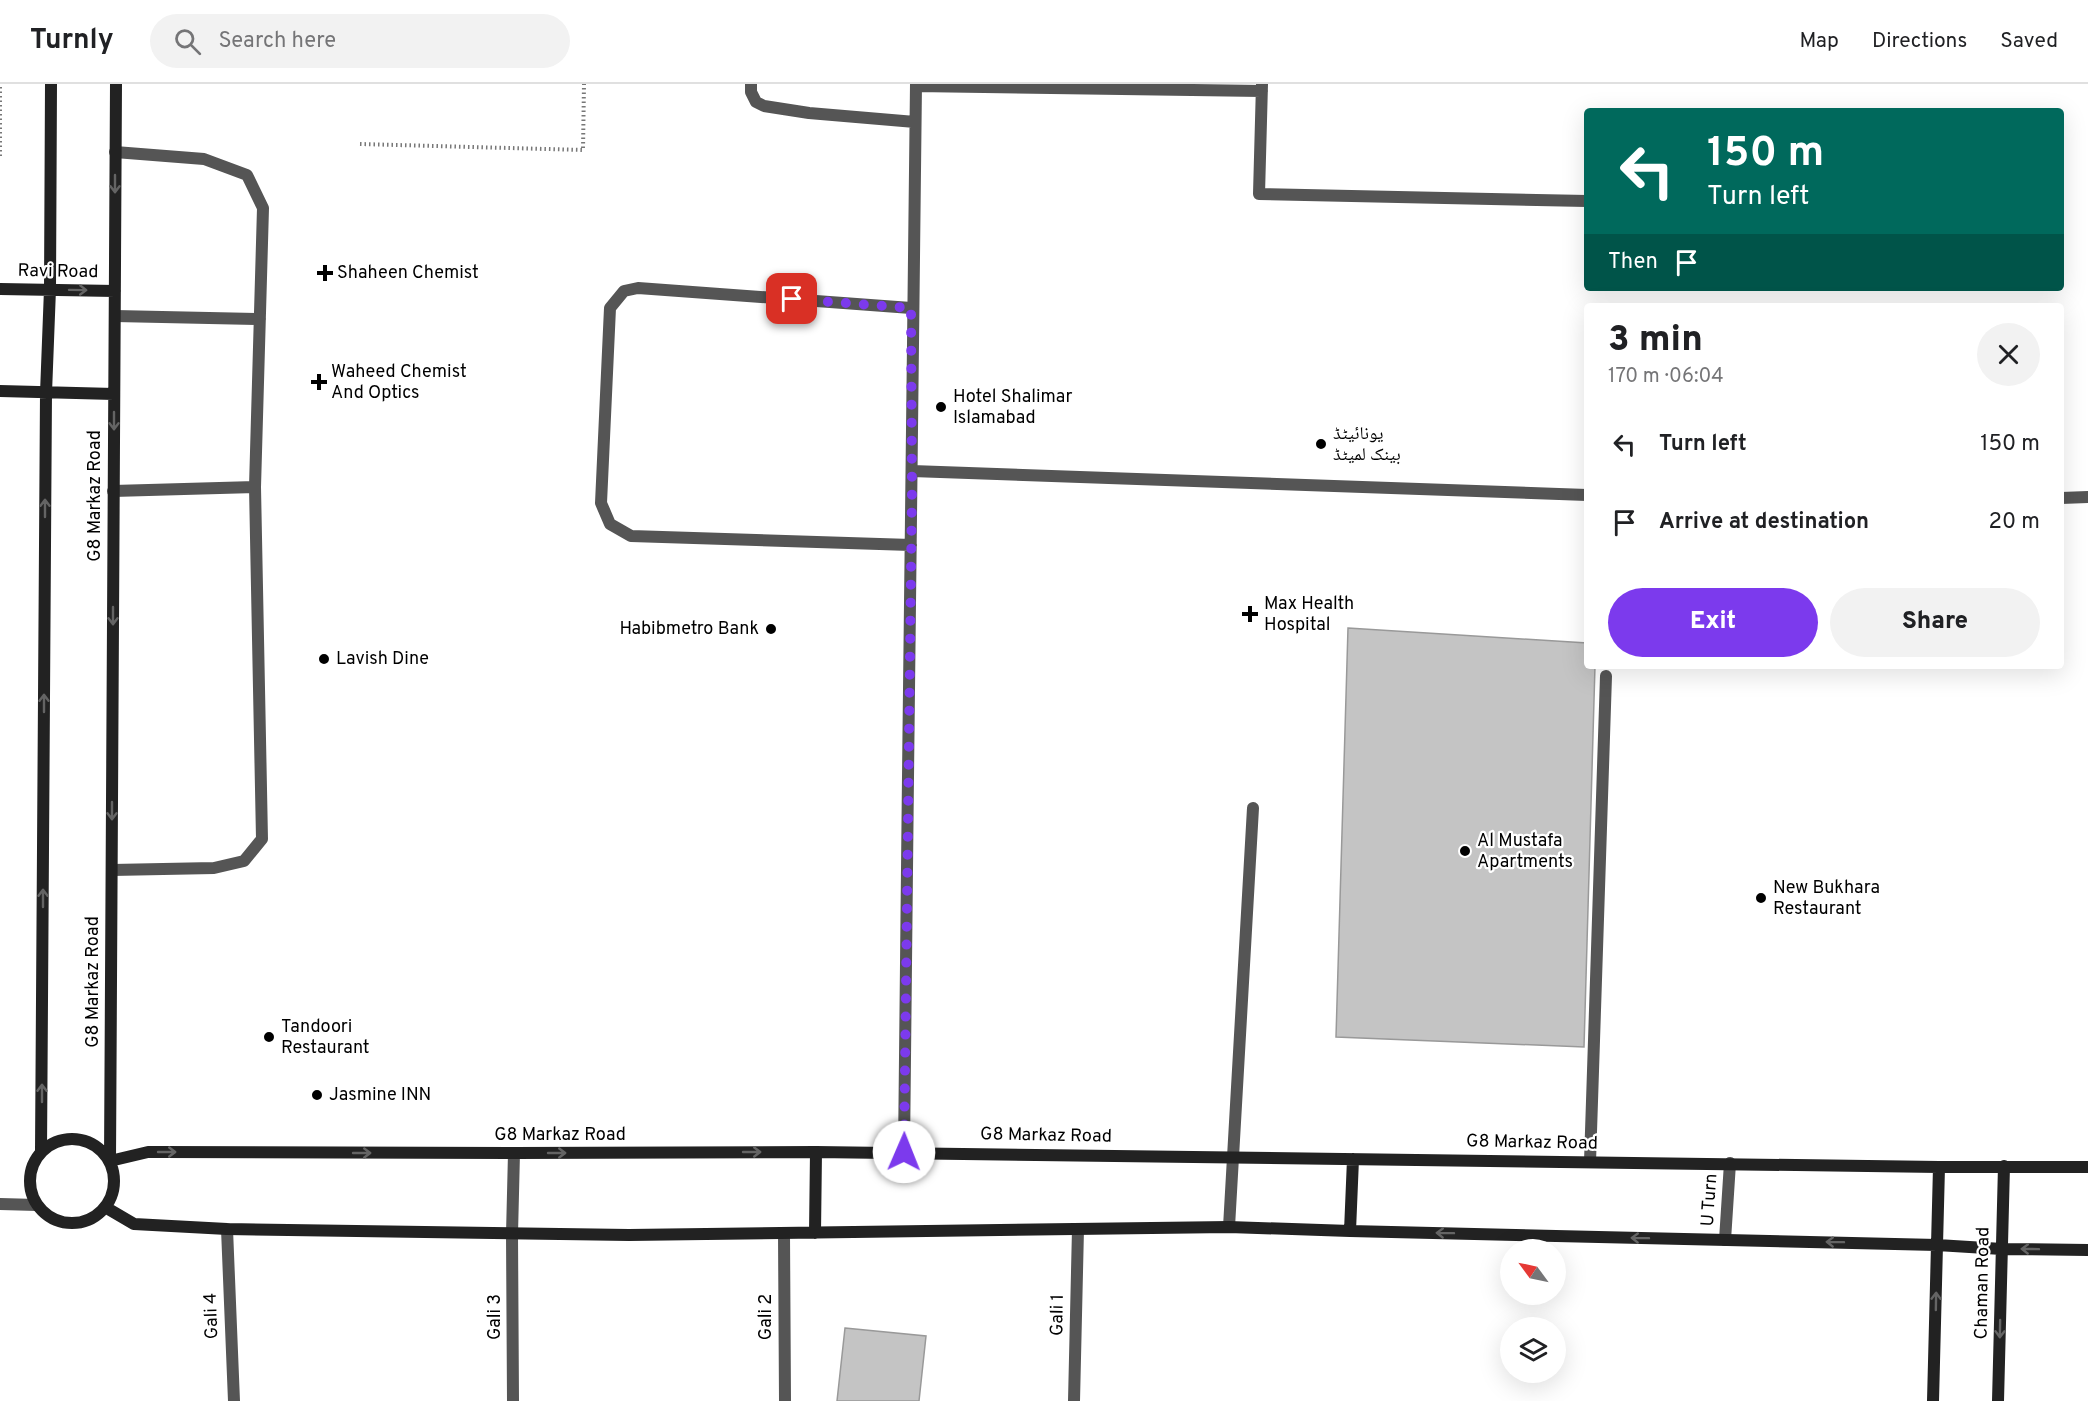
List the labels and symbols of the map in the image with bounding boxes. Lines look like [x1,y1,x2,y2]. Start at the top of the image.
one-way arrow [109,174,121,194]
street label: Ravi Road [17,260,99,284]
place label: Shaheen Chemist [337,262,479,285]
marker: Shaheen Chemist [318,266,332,280]
pin [766,273,817,324]
one-way arrow [68,284,88,296]
place label: Waheed Chemist And Optics [331,361,467,405]
marker: Waheed Chemist And Optics [312,375,326,389]
place label: Hotel Shalimar Islamabad [953,386,1073,430]
marker: Hotel Shalimar Islamabad [934,400,948,414]
one-way arrow [108,411,120,431]
place label: یونائیٹڈ بینک لمیٹڈ [1333,423,1401,467]
street label: G8 Markaz Road [84,430,107,562]
marker: یونائیٹڈ بینک لمیٹڈ [1314,437,1328,451]
one-way arrow [39,499,51,519]
place label: Max Health Hospital [1264,593,1354,637]
marker: Max Health Hospital [1241,605,1259,623]
one-way arrow [107,606,119,626]
place label: Habibmetro Bank [619,618,759,641]
marker: Habibmetro Bank [764,622,778,636]
place label: Lavish Dine [336,648,429,671]
marker: Lavish Dine [317,652,331,666]
one-way arrow [38,694,50,714]
one-way arrow [106,801,118,821]
place label: Al Mustafa Apartments [1477,830,1573,874]
marker: Al Mustafa Apartments [1458,844,1472,858]
place label: New Bukhara Restaurant [1773,877,1880,921]
one-way arrow [37,889,49,909]
marker: New Bukhara Restaurant [1754,891,1768,905]
street label: G8 Markaz Road [82,916,105,1048]
place label: Tandoori Restaurant [281,1016,370,1060]
marker: Tandoori Restaurant [262,1030,276,1044]
one-way arrow [36,1084,48,1104]
place label: Jasmine INN [329,1084,431,1107]
marker: Jasmine INN [310,1088,324,1102]
position arrow [872,1120,936,1184]
street label: G8 Markaz Road [980,1123,1112,1149]
street label: G8 Markaz Road [494,1124,626,1147]
street label: G8 Markaz Road [1466,1130,1598,1156]
one-way arrow [157,1146,177,1158]
one-way arrow [742,1146,762,1158]
one-way arrow [352,1147,372,1158]
one-way arrow [547,1147,567,1159]
street label: U Turn [1697,1173,1723,1227]
street label: Chaman Road [1971,1226,1995,1340]
one-way arrow [1435,1228,1455,1239]
one-way arrow [1630,1232,1650,1244]
one-way arrow [1825,1237,1845,1248]
north arrow [1500,1239,1566,1305]
one-way arrow [2020,1243,2040,1255]
one-way arrow [1930,1291,1942,1311]
street label: Gali 4 [200,1292,224,1340]
street label: Gali 3 [484,1294,507,1340]
street label: Gali 2 [755,1294,778,1340]
street label: Gali 1 [1046,1294,1070,1336]
one-way arrow [1994,1319,2006,1339]

